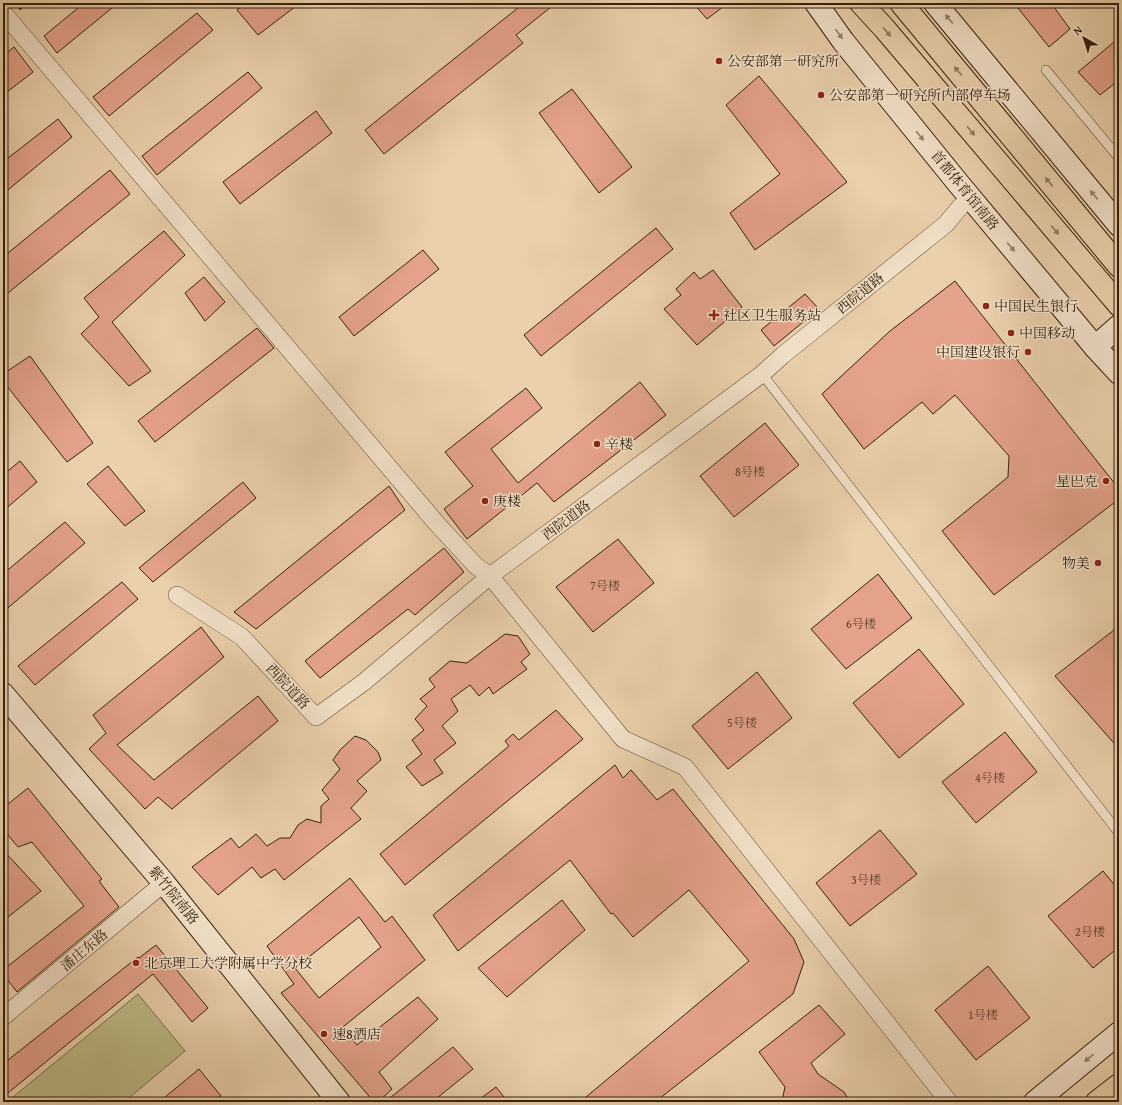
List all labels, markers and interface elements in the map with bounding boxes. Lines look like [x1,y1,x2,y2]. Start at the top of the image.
one-way arrow [944,14,953,25]
north arrow [1064,18,1104,58]
text: N [1070,21,1086,39]
one-way arrow [883,26,892,37]
one-way arrow [835,29,843,40]
place label: 公安部第一研究所 [727,51,839,71]
marker: 公安部第一研究所 [714,56,724,66]
one-way arrow [953,66,962,76]
place label: 公安部第一研究所内部停车场 [829,85,1011,105]
marker: 公安部第一研究所内部停车场 [816,90,826,100]
one-way arrow [967,126,976,136]
one-way arrow [916,130,925,141]
street label: 首都体育馆南路 [926,146,1004,234]
one-way arrow [1045,176,1054,187]
one-way arrow [1090,189,1099,200]
one-way arrow [1051,225,1060,235]
one-way arrow [1007,242,1016,253]
street label: 西院道路 [832,268,888,318]
place label: 中国民生银行 [994,296,1078,316]
marker: 中国民生银行 [981,301,991,311]
place label: 社区卫生服务站 [723,305,821,325]
marker: 社区卫生服务站 [708,309,720,321]
place label: 中国移动 [1019,323,1075,343]
marker: 中国移动 [1006,328,1016,338]
place label: 中国建设银行 [936,342,1020,362]
marker: 中国建设银行 [1023,347,1033,357]
place label: 辛楼 [605,434,633,454]
marker: 辛楼 [592,439,602,449]
house number: 8号楼 [735,463,765,480]
place label: 星巴克 [1056,471,1098,491]
marker: 星巴克 [1101,476,1111,486]
place label: 庚楼 [493,491,521,511]
street label: 西院道路 [538,495,594,545]
marker: 庚楼 [480,496,490,506]
place label: 物美 [1062,553,1090,573]
marker: 物美 [1093,558,1103,568]
house number: 7号楼 [590,577,620,594]
house number: 6号楼 [846,615,876,632]
street label: 西院道路 [262,659,314,713]
house number: 5号楼 [727,714,757,731]
house number: 4号楼 [975,769,1005,786]
street label: 紫竹院南路 [144,862,204,928]
house number: 3号楼 [851,871,881,888]
house number: 2号楼 [1075,923,1105,940]
street label: 潘庄东路 [56,924,112,976]
place label: 北京理工大学附属中学分校 [144,953,312,973]
marker: 北京理工大学附属中学分校 [131,958,141,968]
house number: 1号楼 [968,1006,998,1023]
place label: 速8酒店 [332,1024,381,1044]
marker: 速8酒店 [319,1029,329,1039]
one-way arrow [1083,1053,1094,1062]

